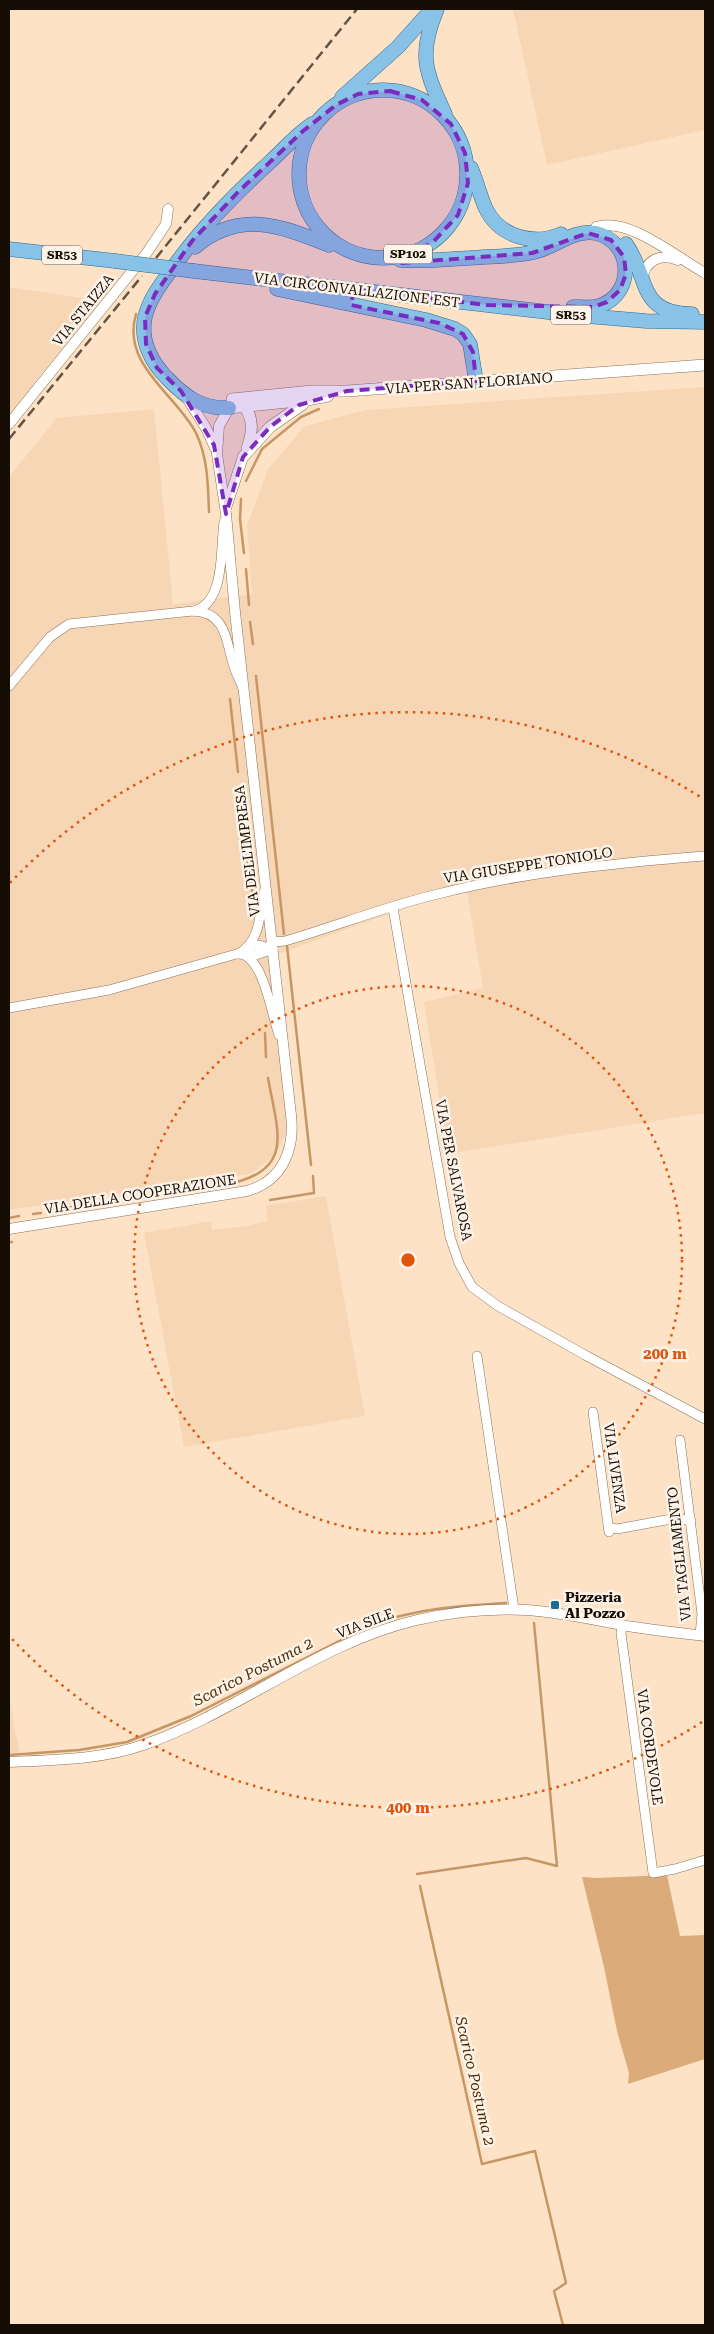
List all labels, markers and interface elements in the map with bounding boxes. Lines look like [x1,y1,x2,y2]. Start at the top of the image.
road number: SP102 [384,244,432,264]
road number: SR53 [42,246,82,264]
street label: VIA CIRCONVALLAZIONE EST [253,269,461,311]
street label: VIA STAIZZA [49,271,117,349]
road number: SR53 [551,306,591,324]
street label: VIA PER SAN FLORIANO [385,369,553,397]
street label: VIA DELL'IMPRESA [231,784,263,918]
street label: VIA GIUSEPPE TONIOLO [442,844,614,886]
street label: VIA PER SALVAROSA [432,1098,476,1242]
street label: VIA DELLA COOPERAZIONE [43,1171,237,1217]
centre of rings [399,1251,417,1269]
text: 200 m [643,1345,687,1363]
street label: VIA LIVENZA [601,1422,629,1514]
street label: VIA TAGLIAMENTO [664,1486,694,1622]
place label: Pizzeria Al Pozzo [565,1589,625,1621]
marker: Pizzeria Al Pozzo [549,1599,561,1611]
street label: VIA SILE [334,1605,396,1641]
water label: Scarico Postuma 2 [189,1634,316,1710]
street label: VIA CORDEVOLE [634,1688,666,1806]
text: 400 m [386,1799,430,1817]
water label: Scarico Postuma 2 [451,2014,499,2147]

